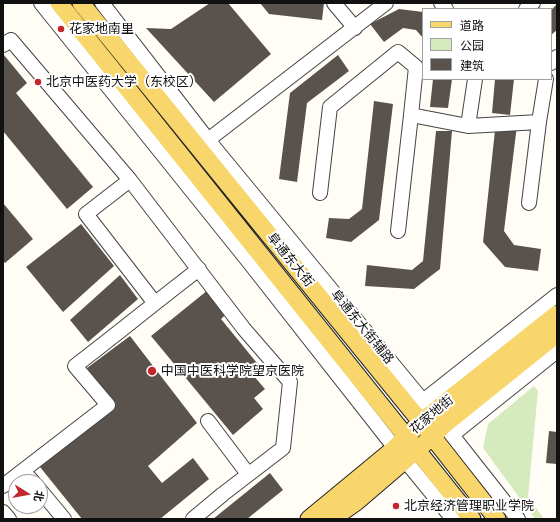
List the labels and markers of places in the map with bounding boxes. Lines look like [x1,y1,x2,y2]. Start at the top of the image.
place label: 花家地南里 [69,21,134,37]
marker: 花家地南里 [56,24,66,34]
place label: 北京中医药大学（东校区） [46,74,202,90]
marker: 北京中医药大学（东校区） [33,77,43,87]
place label: 中国中医科学院望京医院 [161,363,304,379]
marker: 中国中医科学院望京医院 [146,365,158,377]
place label: 北京经济管理职业学院 [404,498,534,514]
marker: 北京经济管理职业学院 [391,501,401,511]

